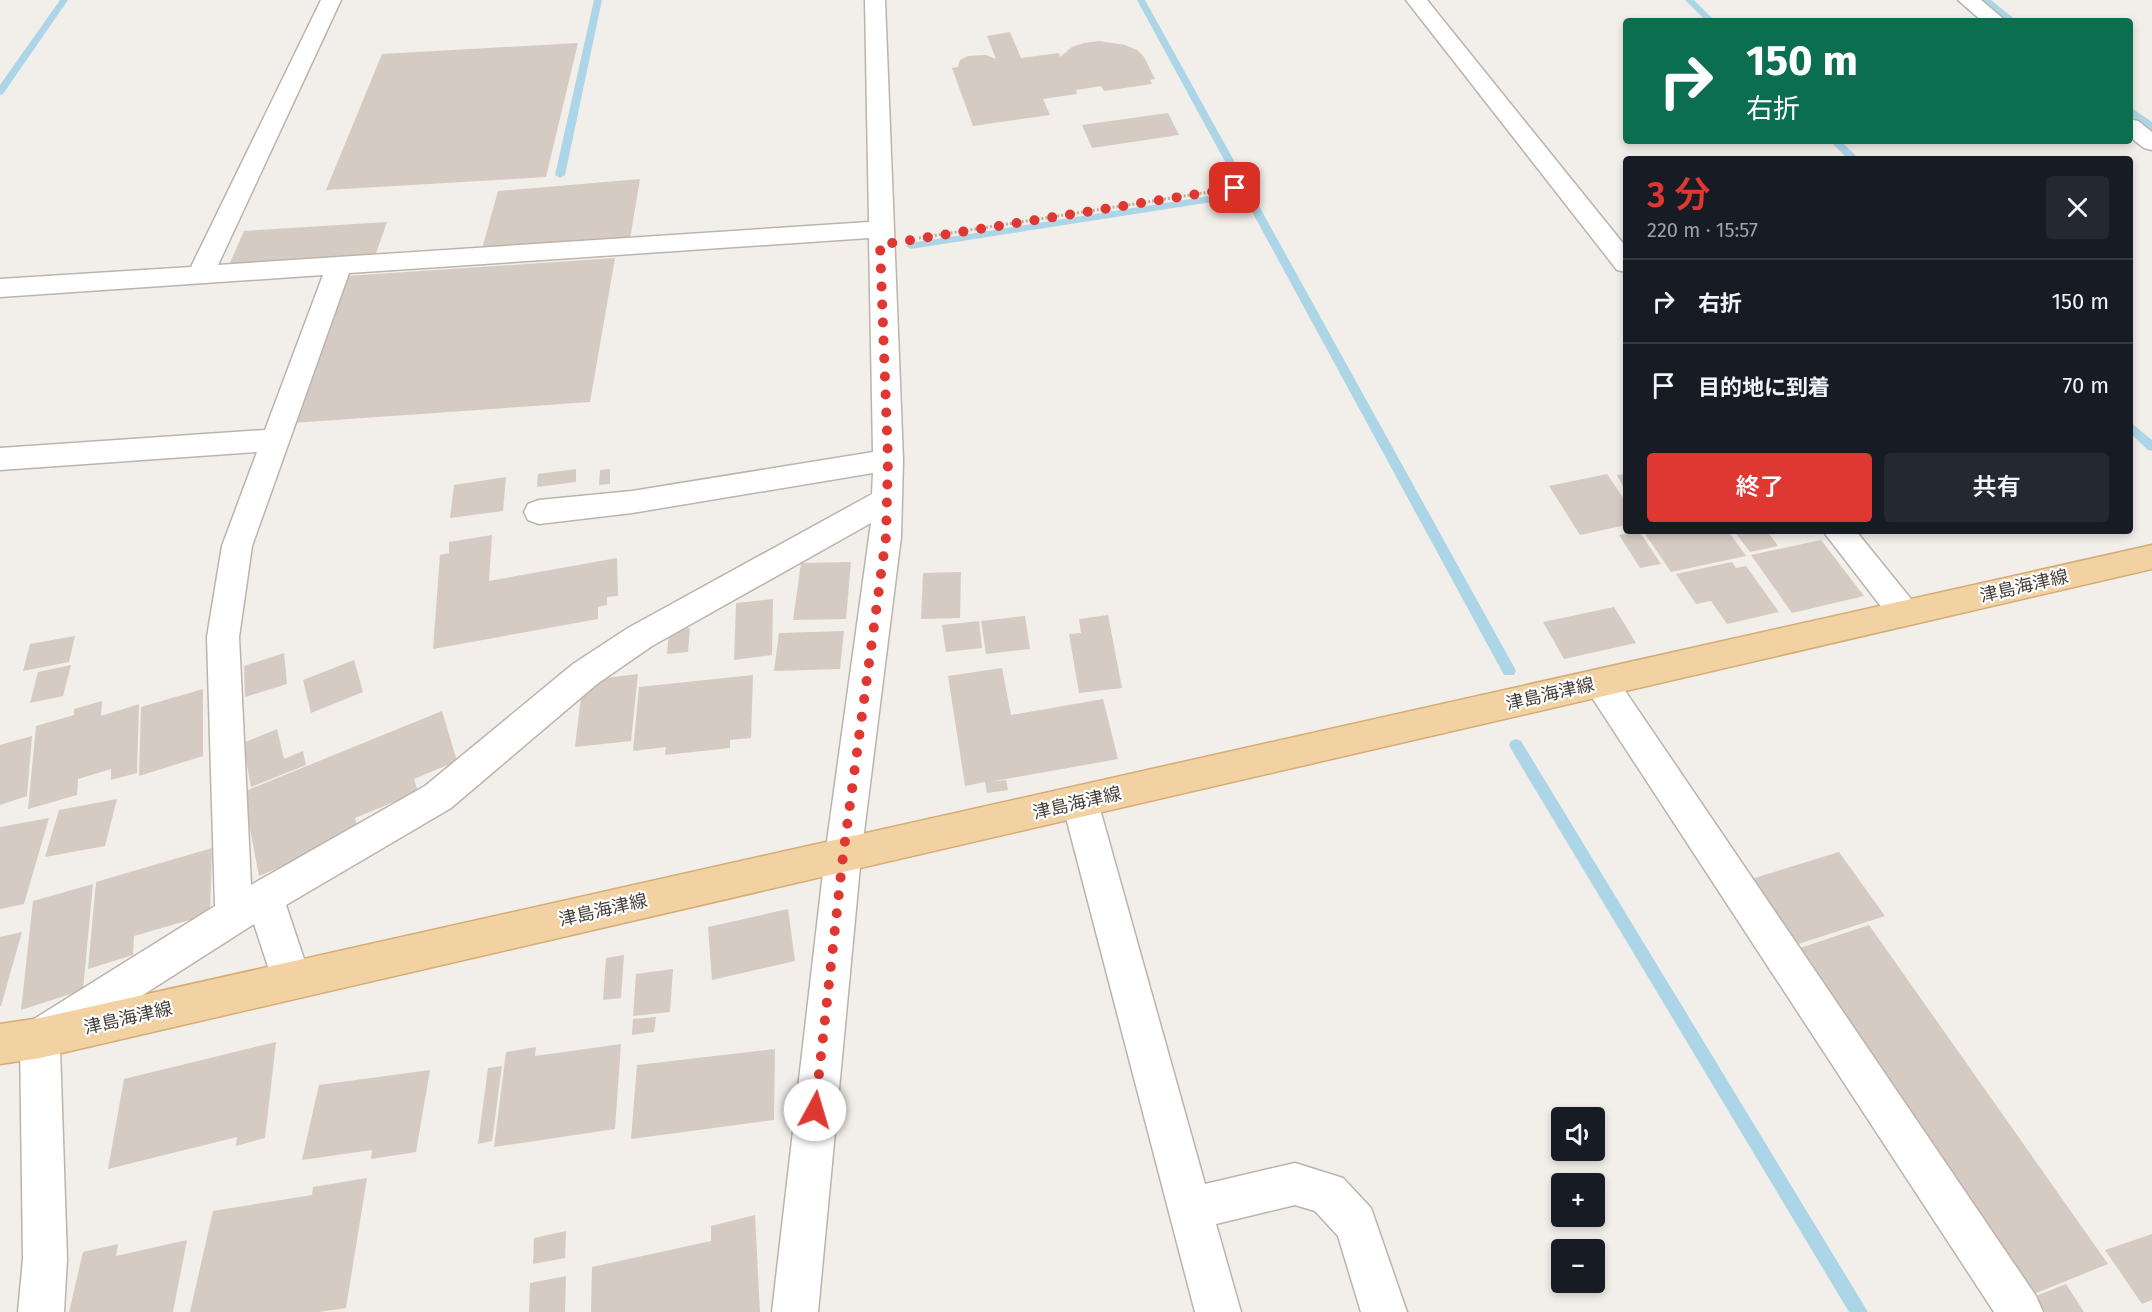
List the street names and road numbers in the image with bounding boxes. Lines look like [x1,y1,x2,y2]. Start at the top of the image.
street label: 津島海津線 [1978,565,2070,607]
street label: 津島海津線 [1504,673,1596,715]
street label: 津島海津線 [1031,782,1123,824]
street label: 津島海津線 [557,889,649,931]
street label: 津島海津線 [82,997,174,1039]

